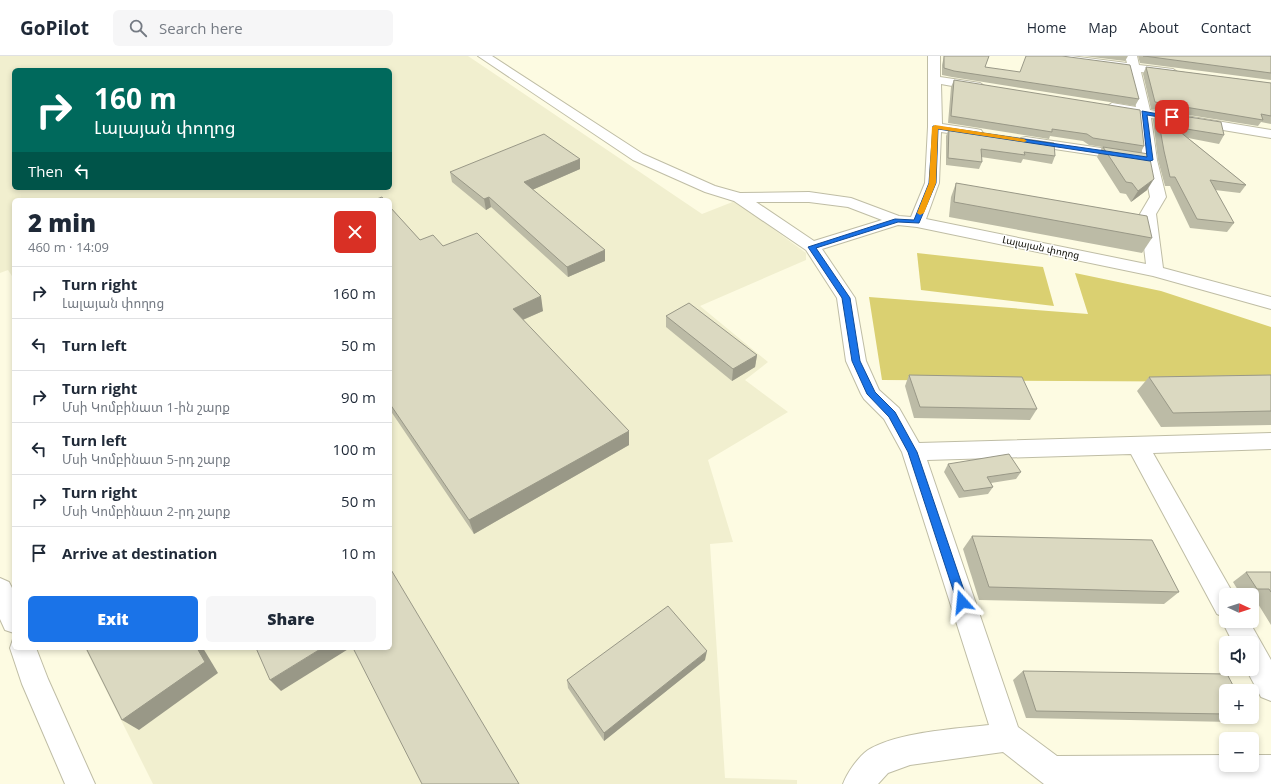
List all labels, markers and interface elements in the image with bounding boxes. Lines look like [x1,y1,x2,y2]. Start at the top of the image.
search box [113,10,393,46]
text: GoPilot [20,15,89,41]
icon: search [127,17,149,39]
text: Search here [159,18,243,38]
text: Home [1027,18,1066,37]
text: Map [1088,18,1117,37]
text: About [1139,18,1179,37]
text: Contact [1201,18,1251,37]
text: 160 m [94,79,177,117]
icon: right [28,84,80,136]
pin [1155,100,1189,134]
icon: arrive [1161,106,1183,128]
text: Լալայան փողոց [94,115,235,139]
icon: left [71,160,93,182]
text: Then [28,161,63,181]
text: 2 min [28,206,96,239]
button: close [334,211,376,253]
street label: Լալայան փողոց [1001,232,1081,262]
text: 460 m · 14:09 [28,238,109,256]
text: Turn right [62,274,137,294]
icon: right [28,282,50,304]
text: 160 m [332,283,376,303]
text: Լալայան փողոց [62,294,164,312]
icon: left [28,334,50,356]
text: Turn left [62,335,127,355]
text: 50 m [341,335,376,355]
text: Turn right [62,378,137,398]
icon: right [28,386,50,408]
text: 90 m [341,387,376,407]
text: Մսի Կոմբինատ 1-ին շարք [62,398,230,416]
text: Turn left [62,430,127,450]
icon: left [28,438,50,460]
text: 100 m [332,439,376,459]
text: Մսի Կոմբինատ 5-րդ շարք [62,450,230,468]
text: Turn right [62,482,137,502]
icon: right [28,490,50,512]
text: 50 m [341,491,376,511]
text: Մսի Կոմբինատ 2-րդ շարք [62,502,230,520]
icon: arrive [28,542,50,564]
text: Arrive at destination [62,543,217,563]
text: 10 m [341,543,376,563]
position arrow [941,581,983,623]
north arrow [1219,588,1259,628]
map controls [1219,588,1259,772]
button: Exit [28,596,198,642]
button: Share [206,596,376,642]
button: sound [1219,636,1259,676]
button: + [1219,684,1259,724]
button: − [1219,732,1259,772]

